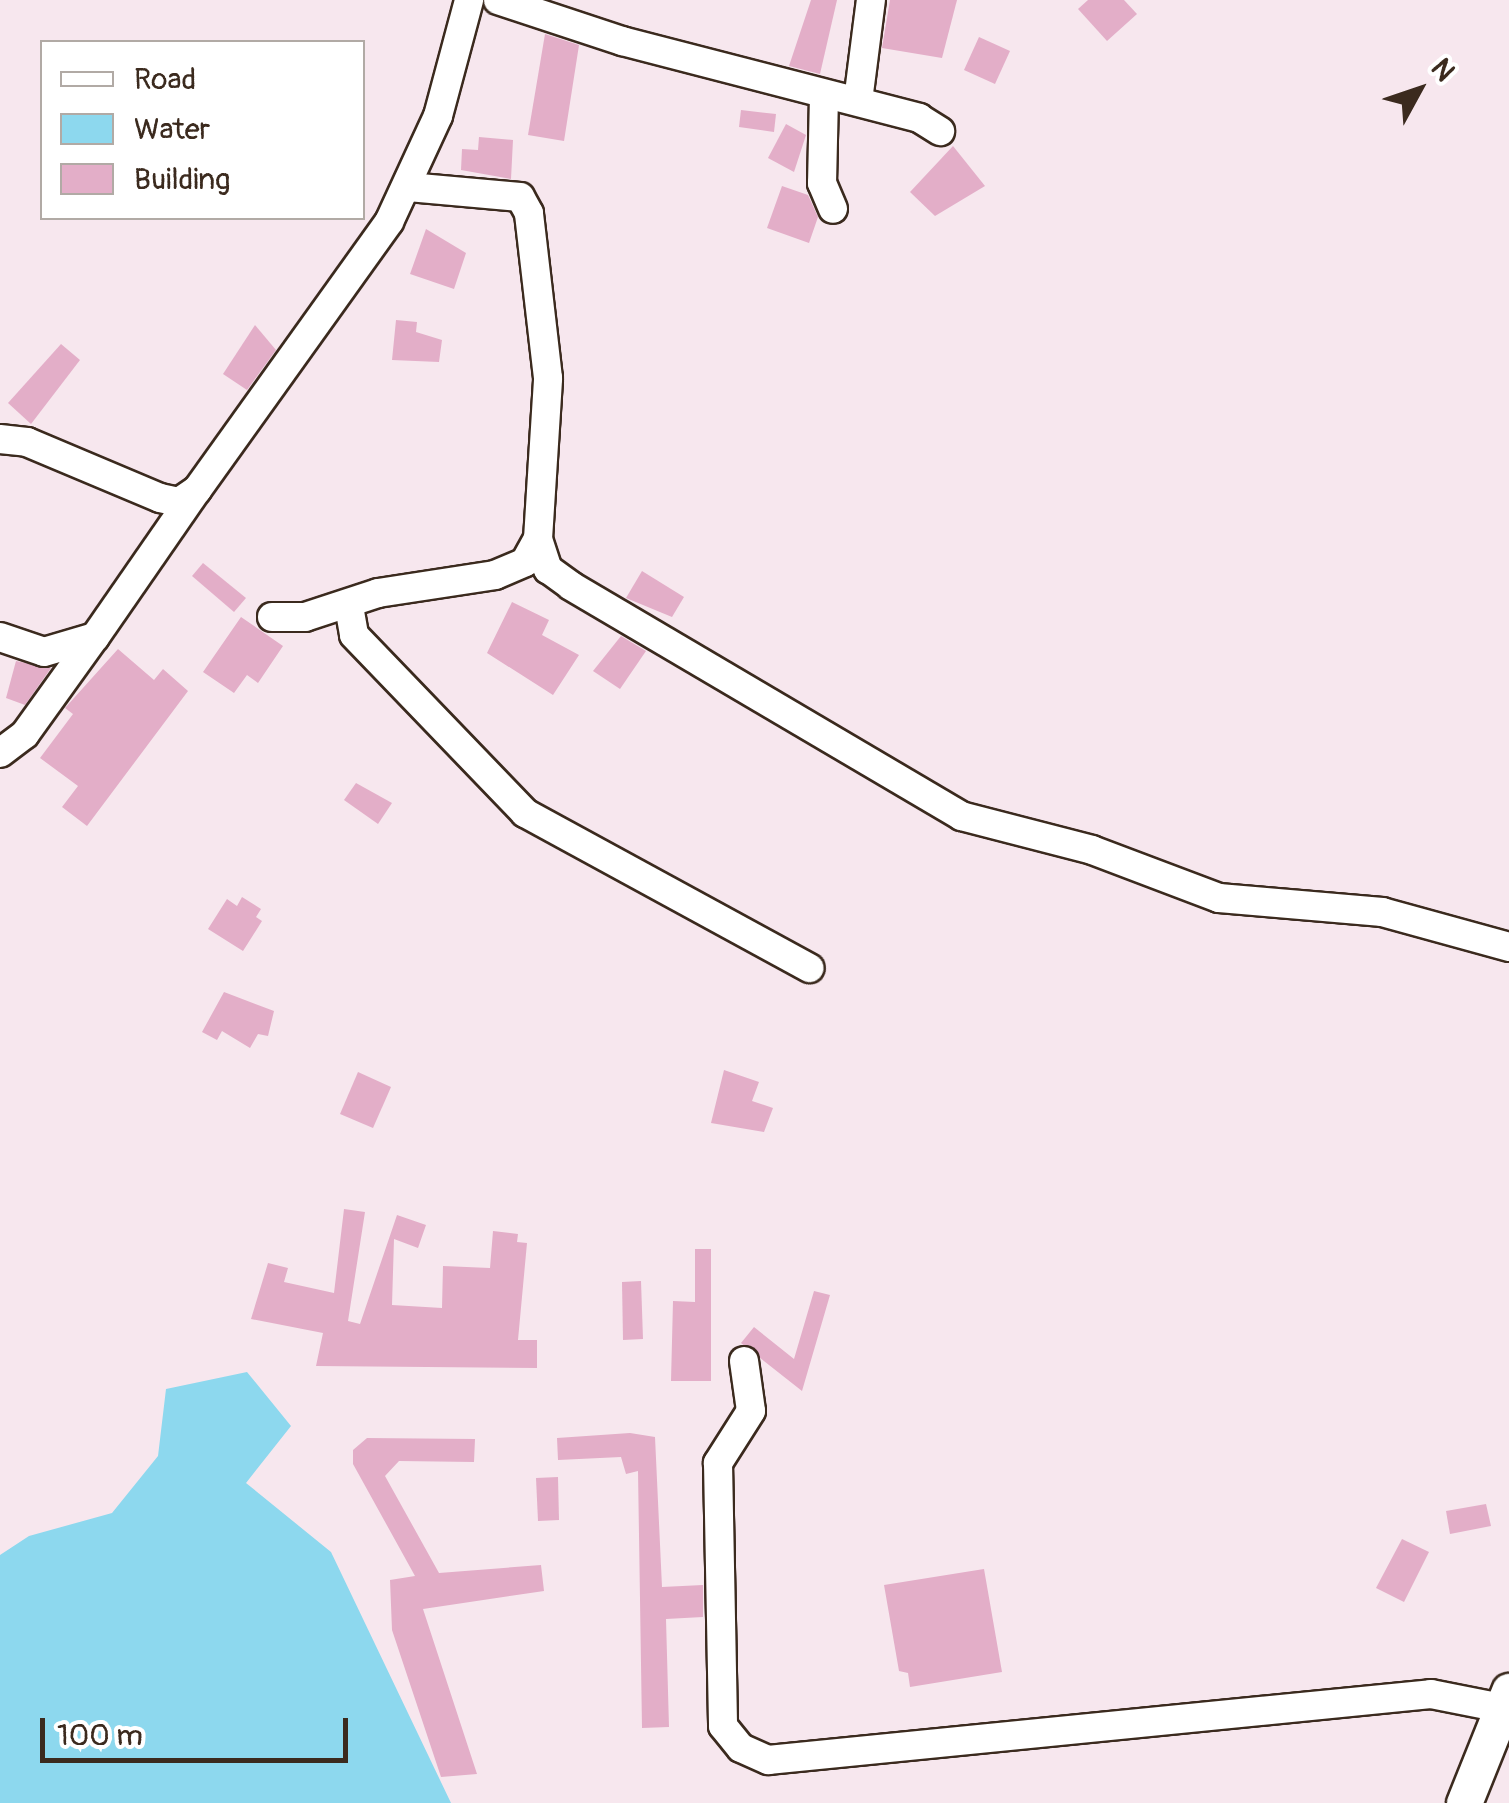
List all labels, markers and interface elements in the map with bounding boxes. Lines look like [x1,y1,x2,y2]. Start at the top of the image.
legend [40,40,365,220]
north arrow [1369,40,1469,140]
text: N [1423,52,1462,89]
text: Road [134,61,196,98]
text: Water [134,111,210,148]
text: Building [134,161,230,198]
scale bar [45,1698,352,1760]
text: 100 m [57,1717,143,1754]

